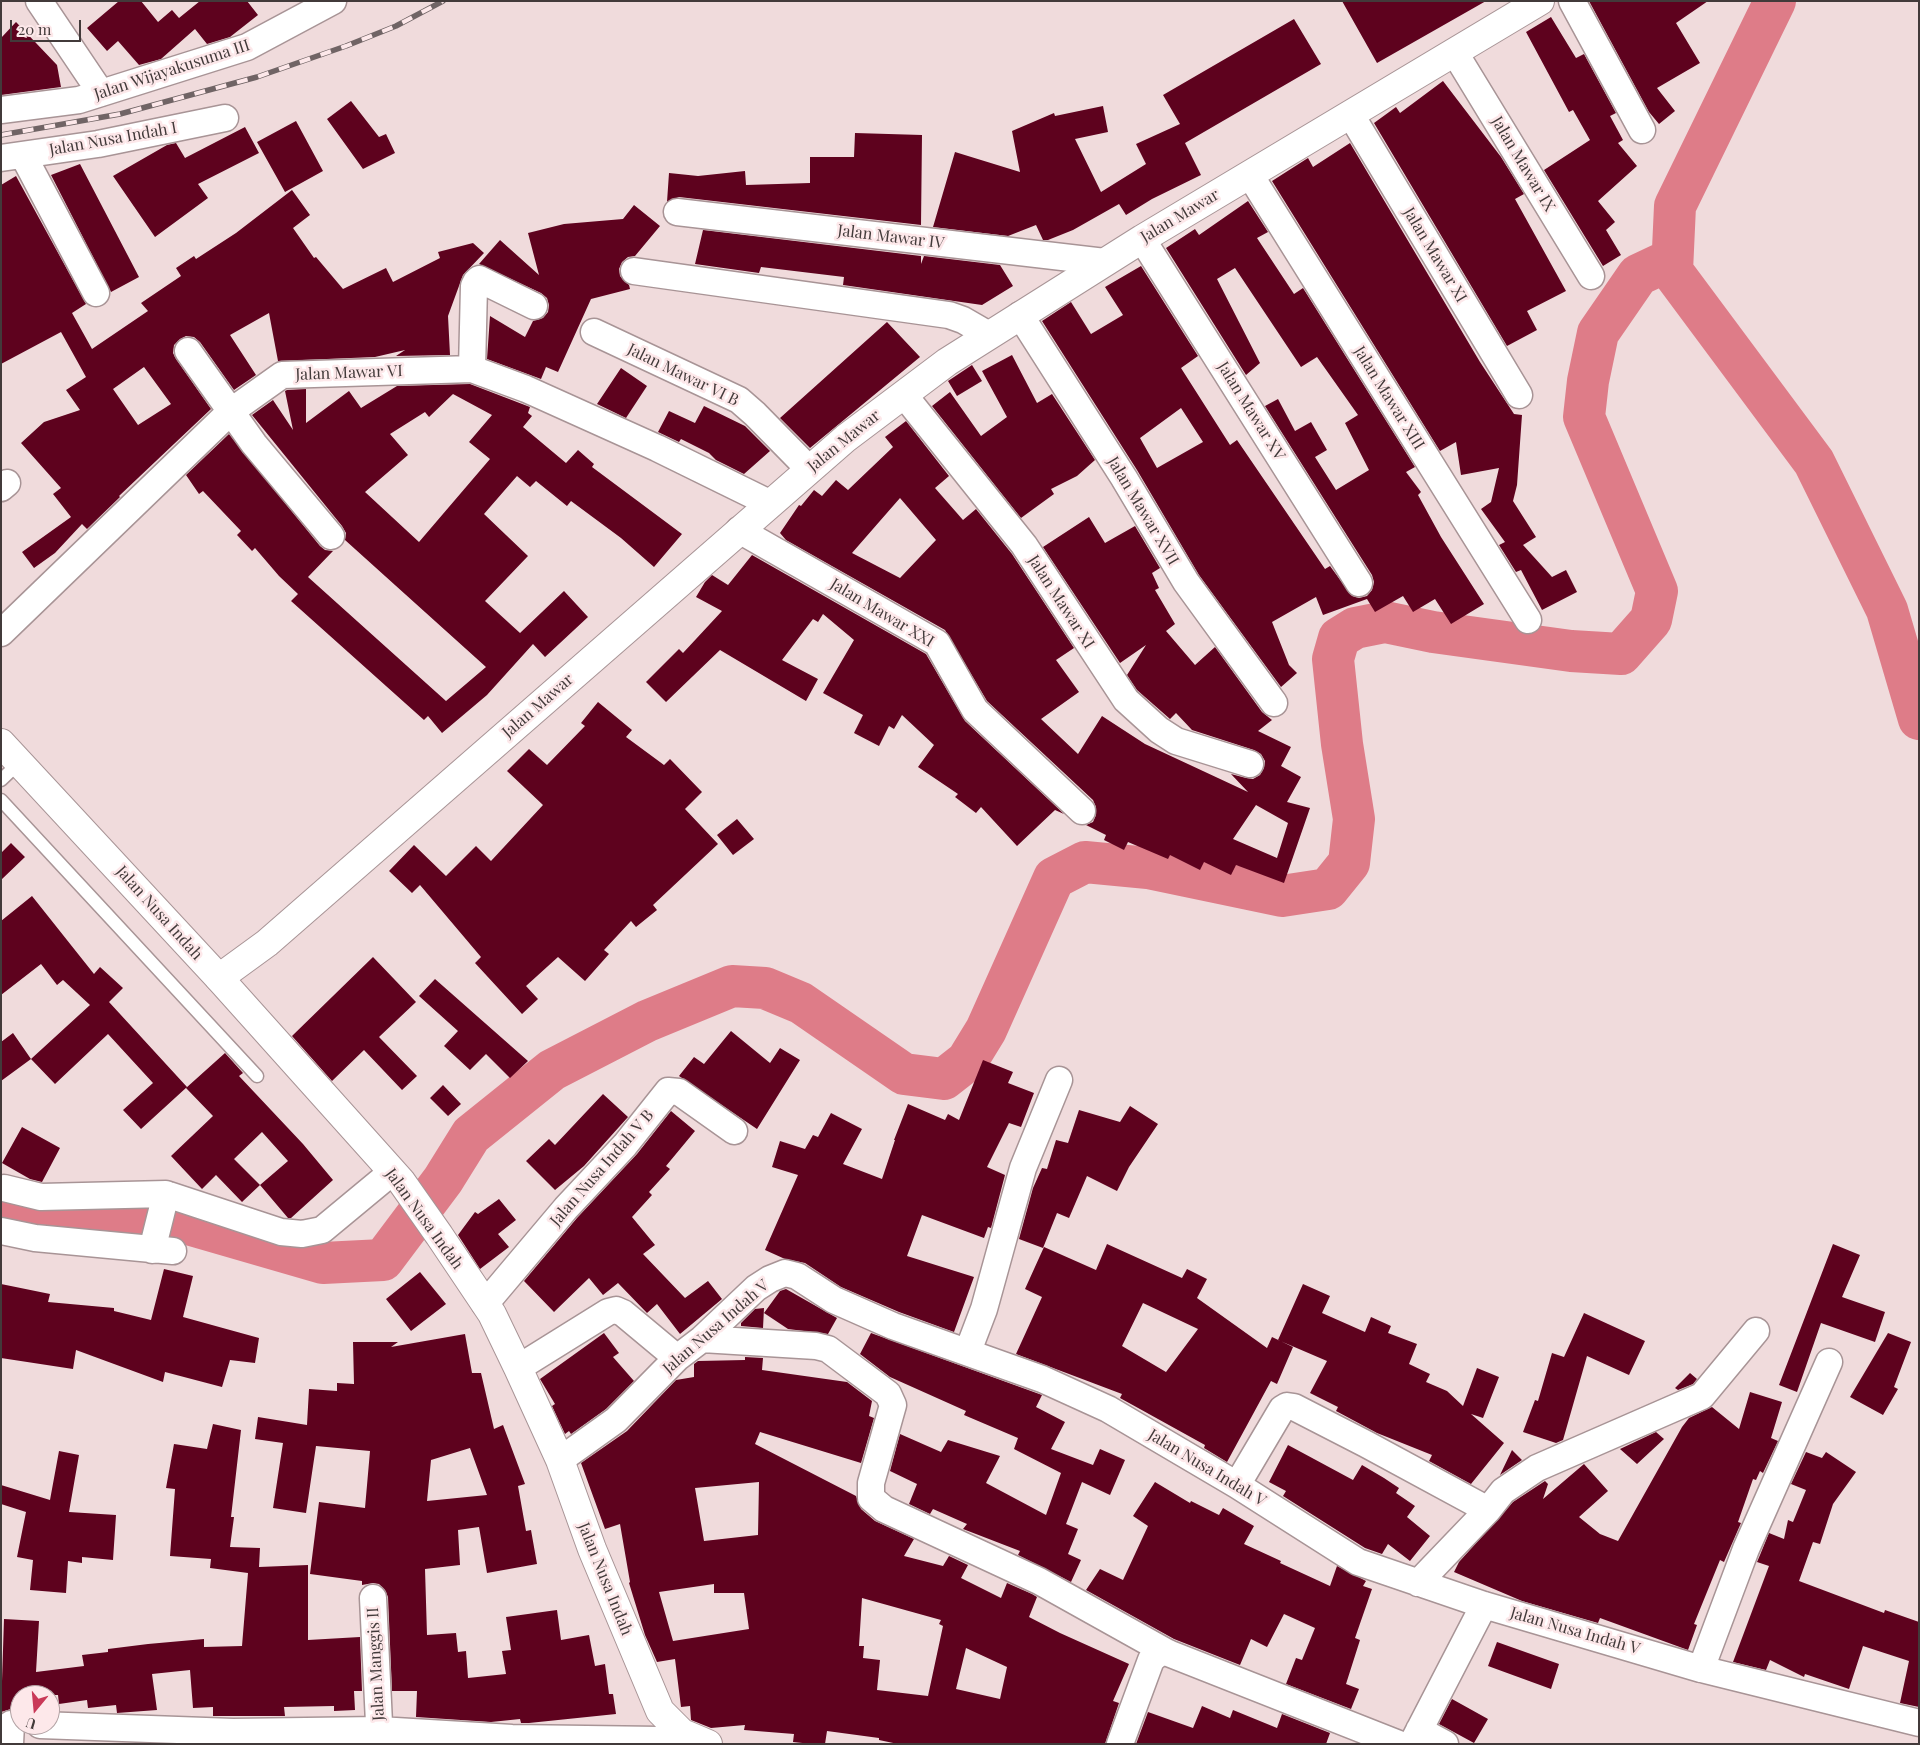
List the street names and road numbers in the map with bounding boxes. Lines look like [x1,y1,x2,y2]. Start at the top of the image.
street label: Jalan Wijayakusuma III [92,36,252,104]
street label: Jalan Mawar IX [1487,113,1559,215]
street label: Jalan Nusa Indah I [48,118,178,160]
street label: Jalan Mawar [1137,185,1223,247]
street label: Jalan Mawar XI [1399,204,1471,306]
street label: Jalan Mawar IV [837,221,945,253]
street label: Jalan Mawar VI B [624,340,742,410]
street label: Jalan Mawar XIII [1349,343,1429,453]
street label: Jalan Mawar XV [1213,358,1289,464]
street label: Jalan Mawar VI [295,362,403,384]
street label: Jalan Mawar [804,406,884,476]
street label: Jalan Mawar XVII [1103,453,1183,569]
street label: Jalan Mawar XI [1024,552,1098,652]
street label: Jalan Mawar XXI [827,574,937,652]
street label: Jalan Mawar [499,670,577,742]
street label: Jalan Nusa Indah [112,862,206,964]
street label: Jalan Nusa Indah V B [546,1106,658,1230]
street label: Jalan Nusa Indah [381,1165,467,1273]
street label: Jalan Nusa Indah V [659,1276,773,1378]
street label: Jalan Nusa Indah V [1145,1425,1269,1511]
street label: Jalan Nusa Indah [574,1520,636,1638]
street label: Jalan Nusa Indah V [1508,1603,1642,1659]
street label: Jalan Manggis II [363,1607,389,1721]

